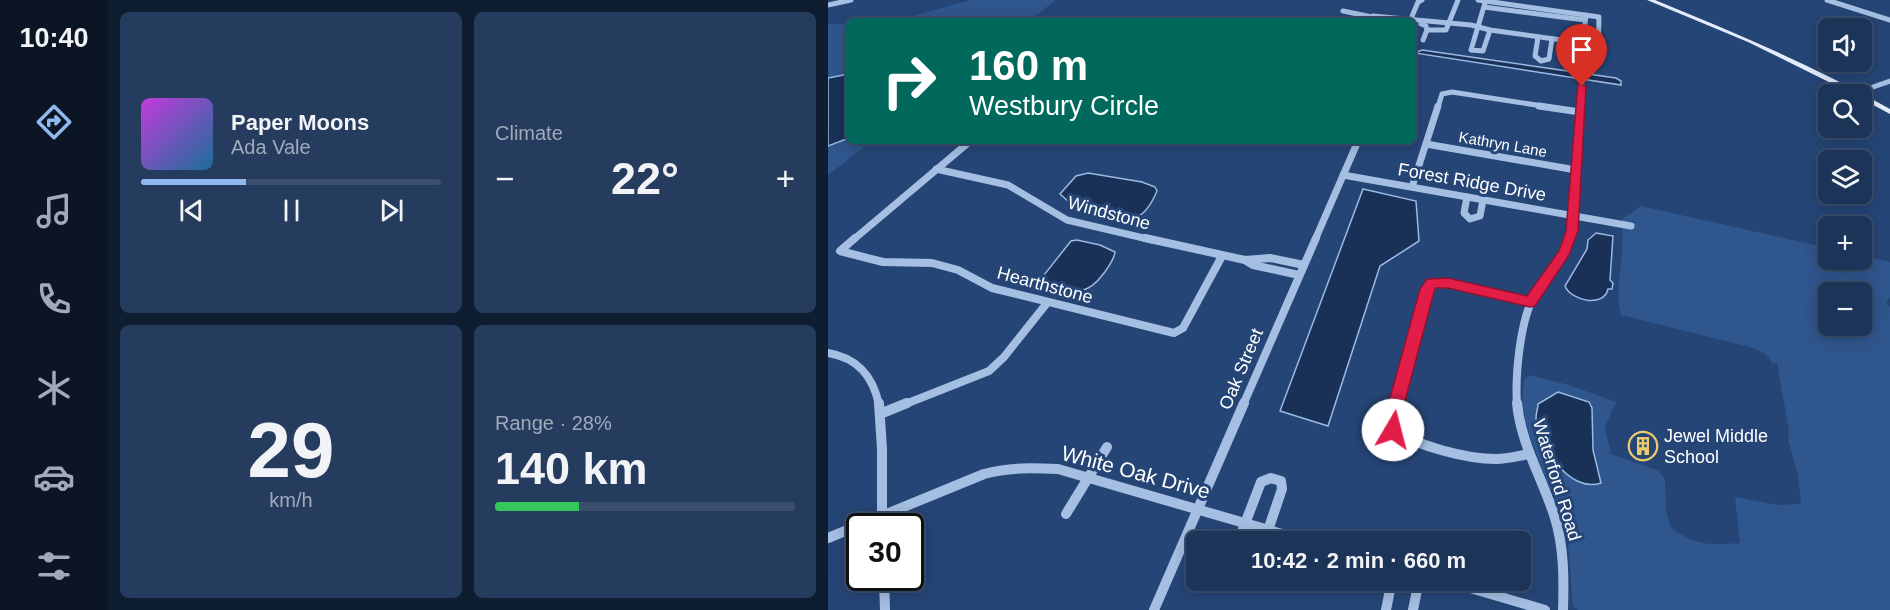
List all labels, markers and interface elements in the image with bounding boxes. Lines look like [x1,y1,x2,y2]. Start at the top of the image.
map controls [1818,18,1872,336]
button: sound [1818,18,1872,72]
text: 10:40 [19,23,89,53]
pin [1556,24,1607,86]
icon: arrive [1565,33,1598,66]
icon: right [870,42,948,120]
text: 160 m [969,42,1088,89]
button: search [1818,84,1872,138]
text: Westbury Circle [969,91,1159,121]
icon: directions [33,101,75,143]
text: Paper Moons [231,110,369,135]
text: Climate [495,122,563,144]
street label: Kathryn Lane [1458,128,1548,160]
text: Ada Vale [231,136,311,158]
button: layers [1818,150,1872,204]
text: 22° [611,153,679,204]
street label: Forest Ridge Drive [1396,159,1548,205]
text: − [495,160,514,197]
text: + [776,160,795,197]
icon: music [33,190,75,232]
street label: Windstone [1065,192,1153,234]
icon: previous [175,194,208,227]
icon: pause [275,194,308,227]
icon: next [375,194,408,227]
button: + [1818,216,1872,270]
street label: Hearthstone [995,263,1095,307]
icon: phone [33,278,75,320]
button: − [1818,282,1872,336]
street label: Oak Street [1215,325,1267,413]
icon: climate [33,367,75,409]
position arrow [1361,398,1425,462]
text: 29 [248,406,334,494]
text: Range · 28% [495,412,612,434]
street label: Waterford Road [1529,417,1585,543]
place label: Jewel Middle School [1664,426,1768,467]
building icon: Jewel Middle School [1627,430,1659,462]
street label: White Oak Drive [1059,441,1213,503]
text: 140 km [495,443,648,494]
icon: car [33,456,75,498]
text: km/h [269,489,313,511]
speed limit sign: 30 [846,513,924,591]
icon: filters [33,545,75,587]
text: 10:42 · 2 min · 660 m [1251,548,1466,573]

